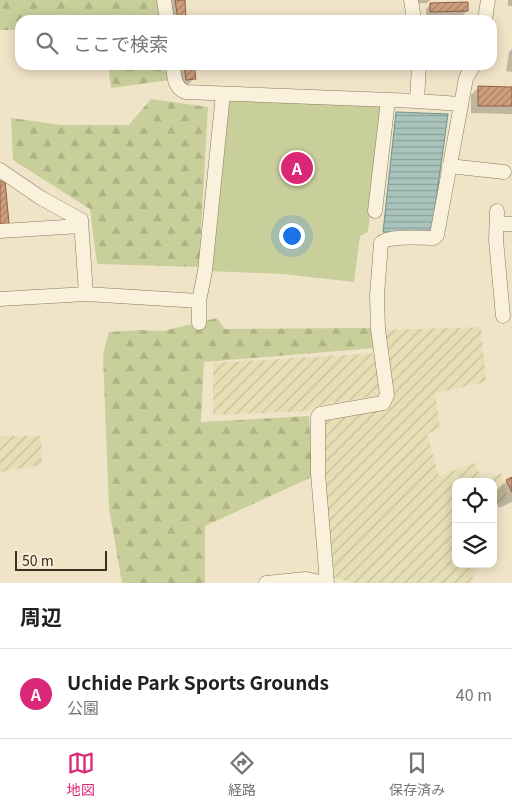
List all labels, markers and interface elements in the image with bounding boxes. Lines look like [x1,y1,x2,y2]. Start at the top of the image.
search box [15,15,497,70]
icon: search [33,29,61,57]
text: ここで検索 [73,29,168,56]
pin: A [281,149,313,187]
your location [279,223,305,249]
map controls [452,478,497,568]
button: locate [452,478,497,523]
button: layers [452,523,497,568]
scale bar [15,548,108,571]
text: 50 m [22,550,54,570]
text: 周辺 [20,601,62,631]
text: Uchide Park Sports Grounds [67,668,329,695]
text: A [31,682,41,706]
text: 40 m [456,682,492,706]
text: 公園 [67,695,99,719]
tab: 地図 [67,749,95,799]
tab: 経路 [228,749,256,799]
tab: 保存済み [389,749,445,799]

